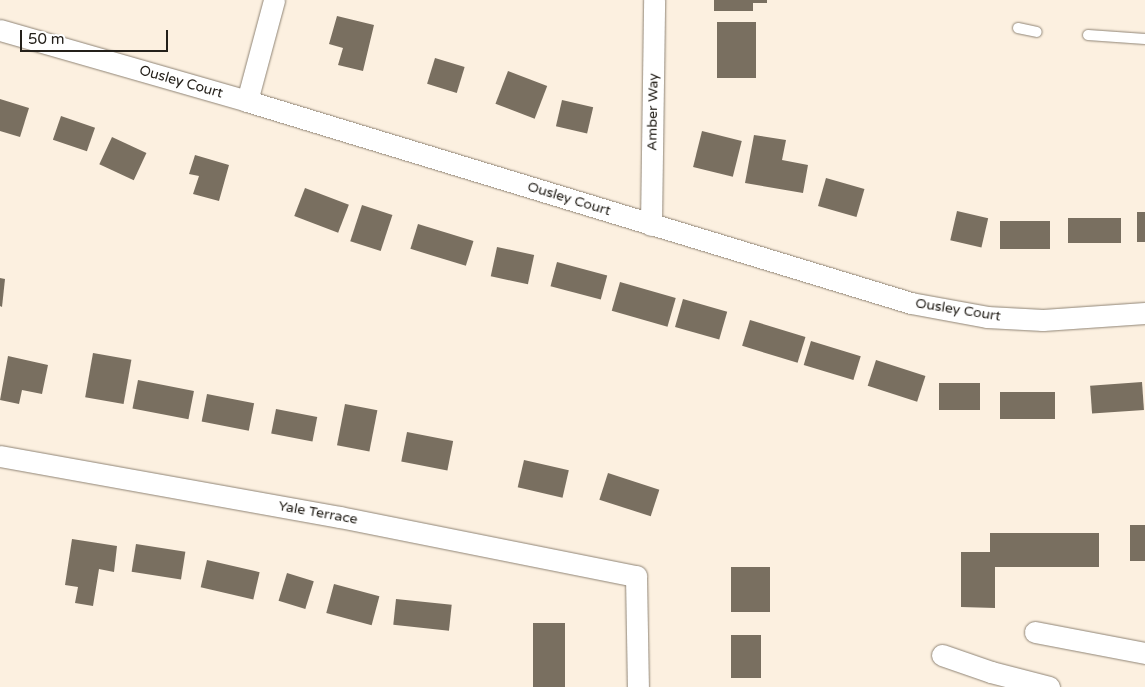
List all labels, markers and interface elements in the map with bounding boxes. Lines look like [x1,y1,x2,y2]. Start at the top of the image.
scale bar [22,20,170,52]
text: 50 m [28,30,65,48]
street label: Ousley Court [137,62,225,102]
street label: Amber Way [644,73,662,151]
street label: Ousley Court [525,178,613,220]
street label: Ousley Court [914,295,1002,325]
street label: Yale Terrace [277,498,359,528]

